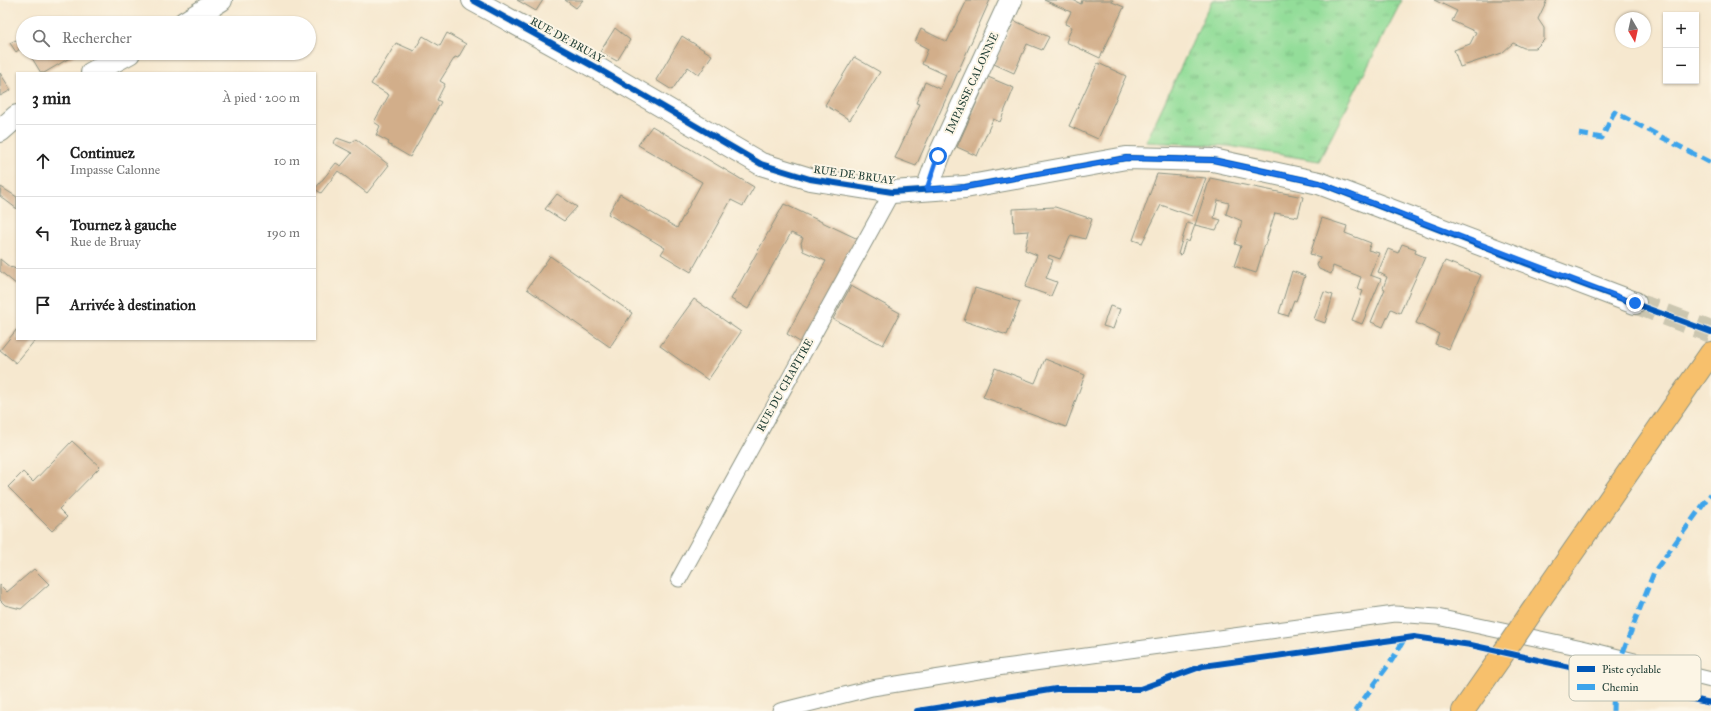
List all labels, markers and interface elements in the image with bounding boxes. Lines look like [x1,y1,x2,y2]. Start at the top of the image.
north arrow [1615,12,1651,48]
map controls [1663,12,1699,84]
button: + [1663,12,1699,48]
street label: RUE DE BRUAY [528,14,607,66]
search box [16,16,316,60]
icon: search [30,27,52,49]
text: Rechercher [62,29,132,47]
street label: IMPASSE CALONNE [943,30,1001,136]
button: − [1663,48,1699,84]
text: 3 min [32,88,71,109]
text: À pied · 200 m [223,90,300,106]
text: Continuez [70,144,135,162]
route start [929,147,947,165]
icon: ahead [32,150,54,172]
text: 10 m [274,153,300,169]
text: Impasse Calonne [70,162,160,178]
street label: RUE DE BRUAY [812,163,897,187]
text: Tournez à gauche [70,216,177,234]
icon: left [32,222,54,244]
text: 190 m [267,225,300,241]
text: Rue de Bruay [70,234,141,250]
icon: arrive [32,294,54,316]
route end [1626,294,1644,312]
text: Arrivée à destination [70,296,196,314]
street label: RUE DU CHAPITRE [754,336,816,434]
legend [1569,655,1701,701]
text: Piste cyclable [1602,663,1661,676]
text: Chemin [1602,681,1638,694]

